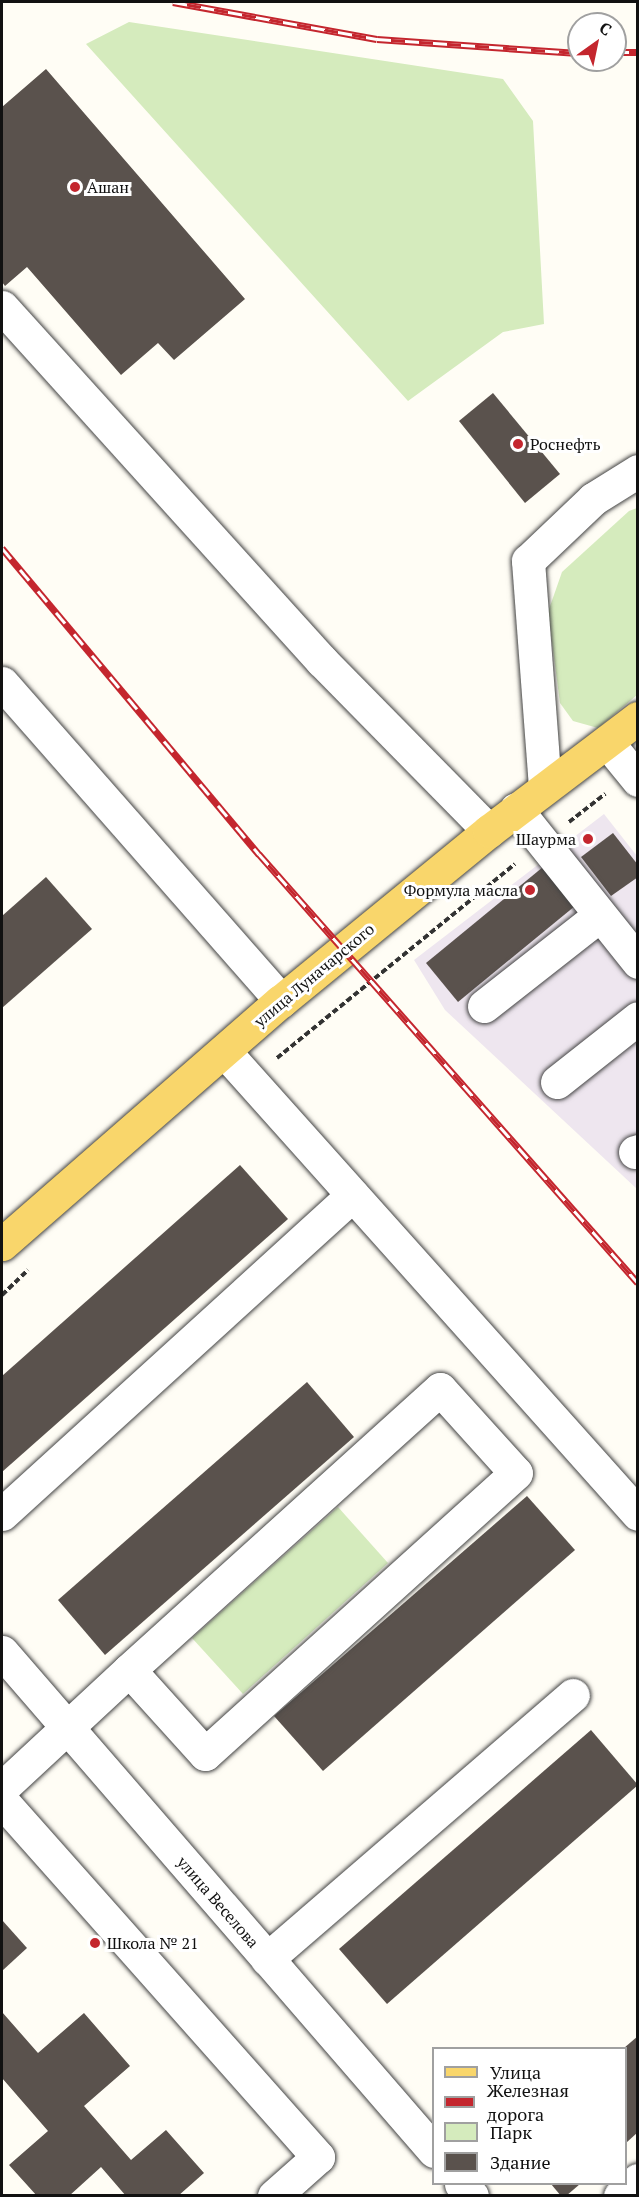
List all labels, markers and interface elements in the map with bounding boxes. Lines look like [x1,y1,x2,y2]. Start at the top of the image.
north arrow [567,12,627,72]
text: С [595,17,616,41]
place label: Ашан [87,177,129,197]
marker: Ашан [68,180,82,194]
place label: Роснефть [530,434,601,454]
marker: Роснефть [511,437,525,451]
place label: Шаурма [516,829,576,849]
marker: Шаурма [581,832,595,846]
place label: Формула масла [404,880,518,900]
marker: Формула масла [523,883,537,897]
street label: улица Луначарского [250,919,378,1031]
street label: улица Веселова [173,1852,263,1952]
place label: Школа № 21 [107,1933,198,1953]
marker: Школа № 21 [88,1936,102,1950]
legend [432,2047,627,2185]
text: Улица [490,2060,541,2084]
text: Железная дорога [487,2078,569,2126]
text: Парк [490,2120,532,2144]
text: Здание [490,2150,550,2174]

